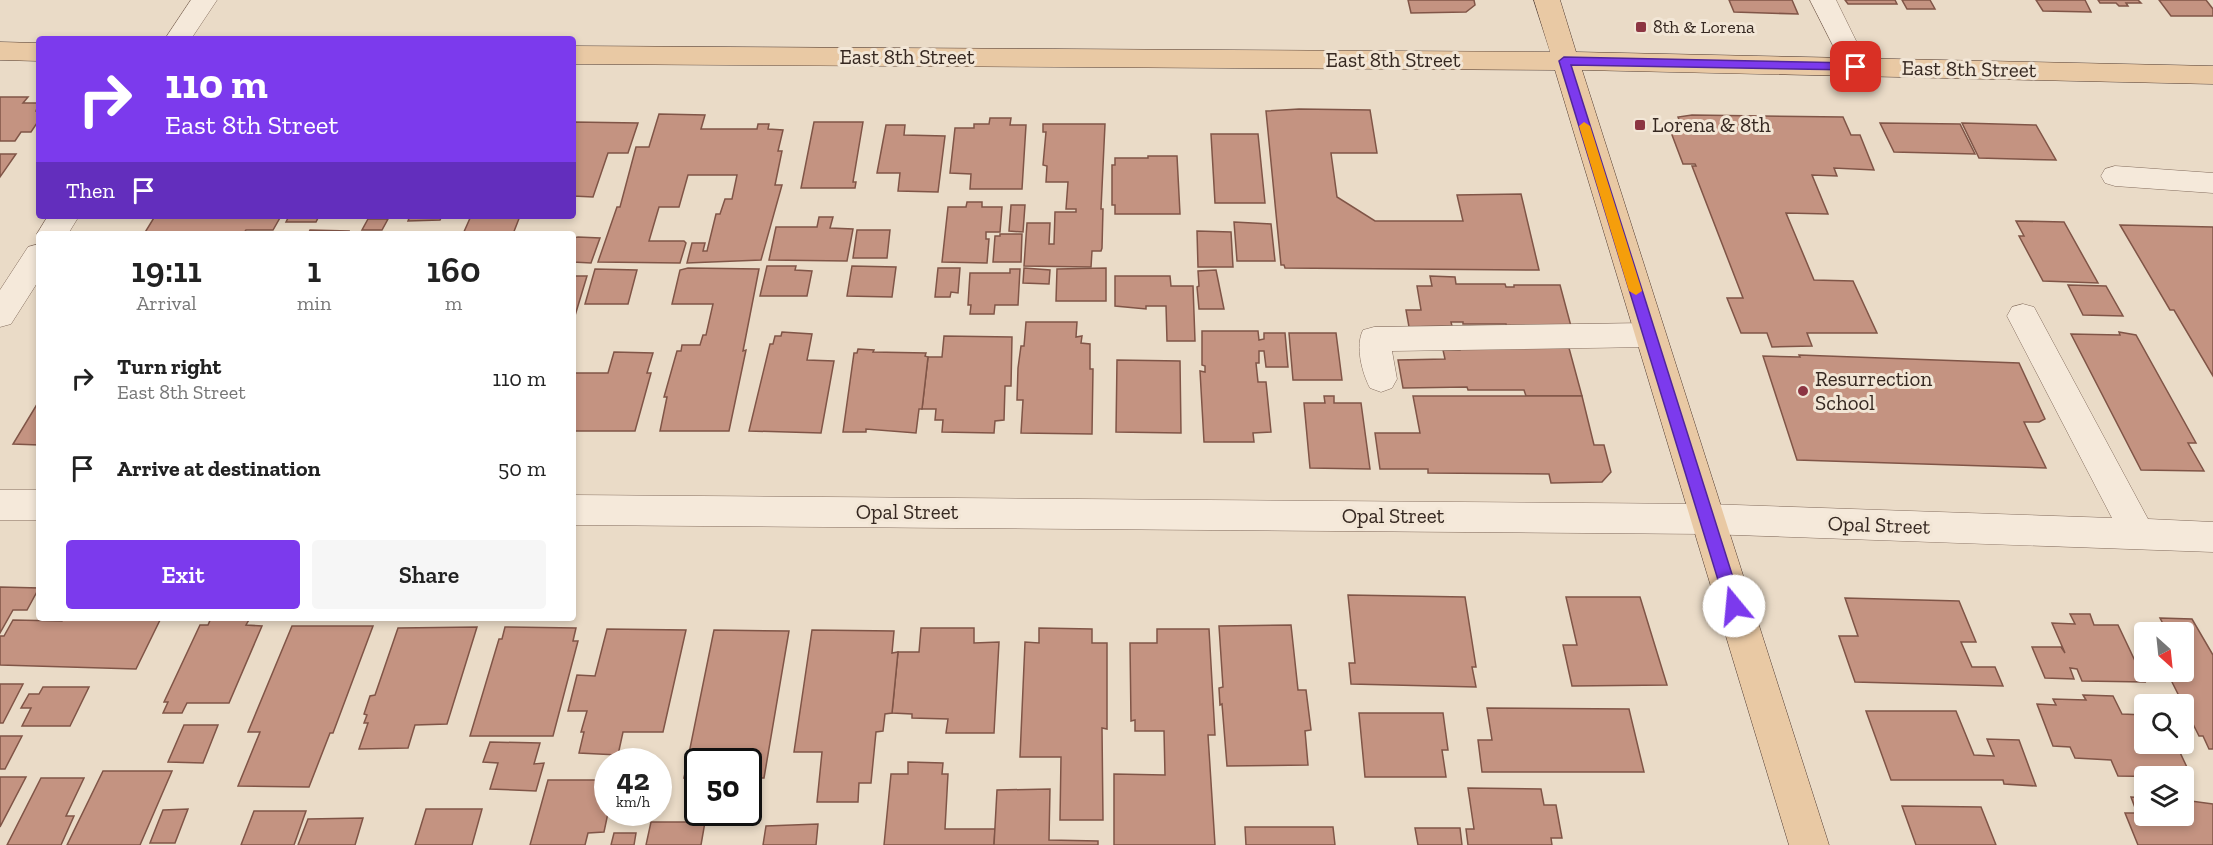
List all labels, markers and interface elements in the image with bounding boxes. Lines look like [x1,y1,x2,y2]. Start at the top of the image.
place label: 8th & Lorena [1653,16,1755,38]
marker: 8th & Lorena [1634,20,1648,34]
pin [1830,41,1881,92]
street label: East 8th Street [840,44,975,69]
street label: East 8th Street [1326,47,1461,72]
icon: arrive [1839,50,1872,83]
street label: East 8th Street [1901,55,2037,82]
text: 110 m [165,58,268,109]
icon: right [66,60,144,138]
text: East 8th Street [165,109,339,141]
place label: Lorena & 8th [1652,112,1771,137]
marker: Lorena & 8th [1633,118,1647,132]
icon: arrive [127,174,160,207]
text: Then [66,177,115,204]
text: 19:11 [131,248,202,291]
text: 1 [307,248,321,291]
text: 160 [427,248,481,291]
text: Arrival [136,291,197,315]
text: min [297,291,331,315]
text: m [445,291,462,315]
text: Turn right [117,353,221,380]
icon: right [66,362,99,395]
text: 110 m [492,365,546,392]
place label: Resurrection School [1815,366,1932,415]
text: East 8th Street [117,380,246,404]
marker: Resurrection School [1796,384,1810,398]
icon: arrive [66,452,99,485]
text: Arrive at destination [117,455,320,482]
text: 50 m [498,455,546,482]
street label: Opal Street [856,499,959,524]
street label: Opal Street [1342,503,1445,528]
street label: Opal Street [1827,510,1931,539]
button: Exit [66,540,300,609]
button: Share [312,540,546,609]
position arrow [1702,574,1766,638]
north arrow [2134,622,2194,682]
map controls [2134,622,2194,826]
button: search [2134,694,2194,754]
speed limit sign: 50 [684,748,762,826]
text: 42 [616,762,650,798]
button: layers [2134,766,2194,826]
text: km/h [616,793,650,811]

